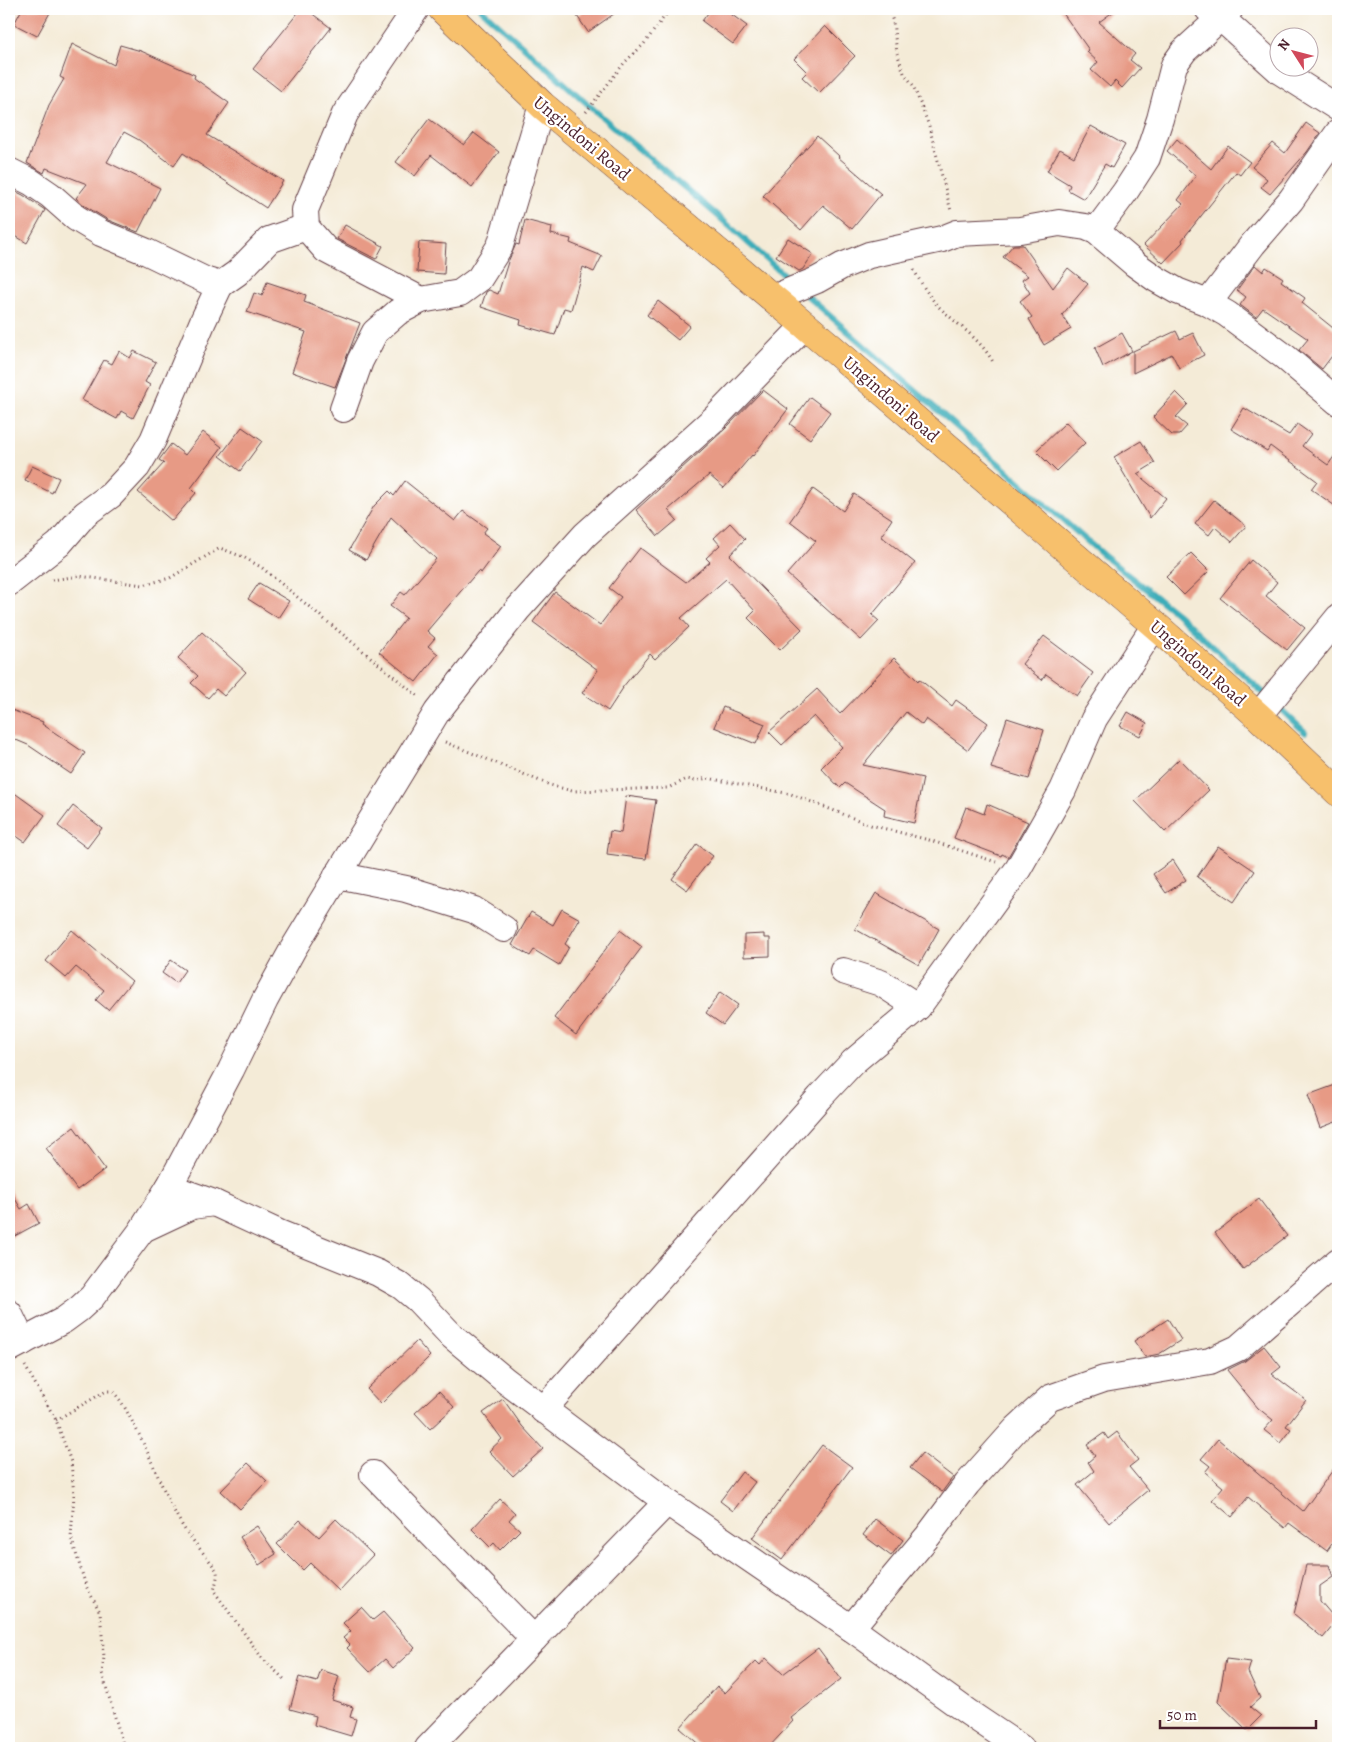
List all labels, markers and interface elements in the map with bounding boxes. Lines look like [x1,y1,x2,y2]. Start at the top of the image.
north arrow [1270,28,1320,78]
text: N [1273,35,1295,54]
street label: Ungindoni Road [528,90,636,186]
street label: Ungindoni Road [838,350,945,448]
street label: Ungindoni Road [1145,614,1252,712]
scale bar [1160,1697,1316,1729]
text: 50 m [1167,1705,1197,1725]

